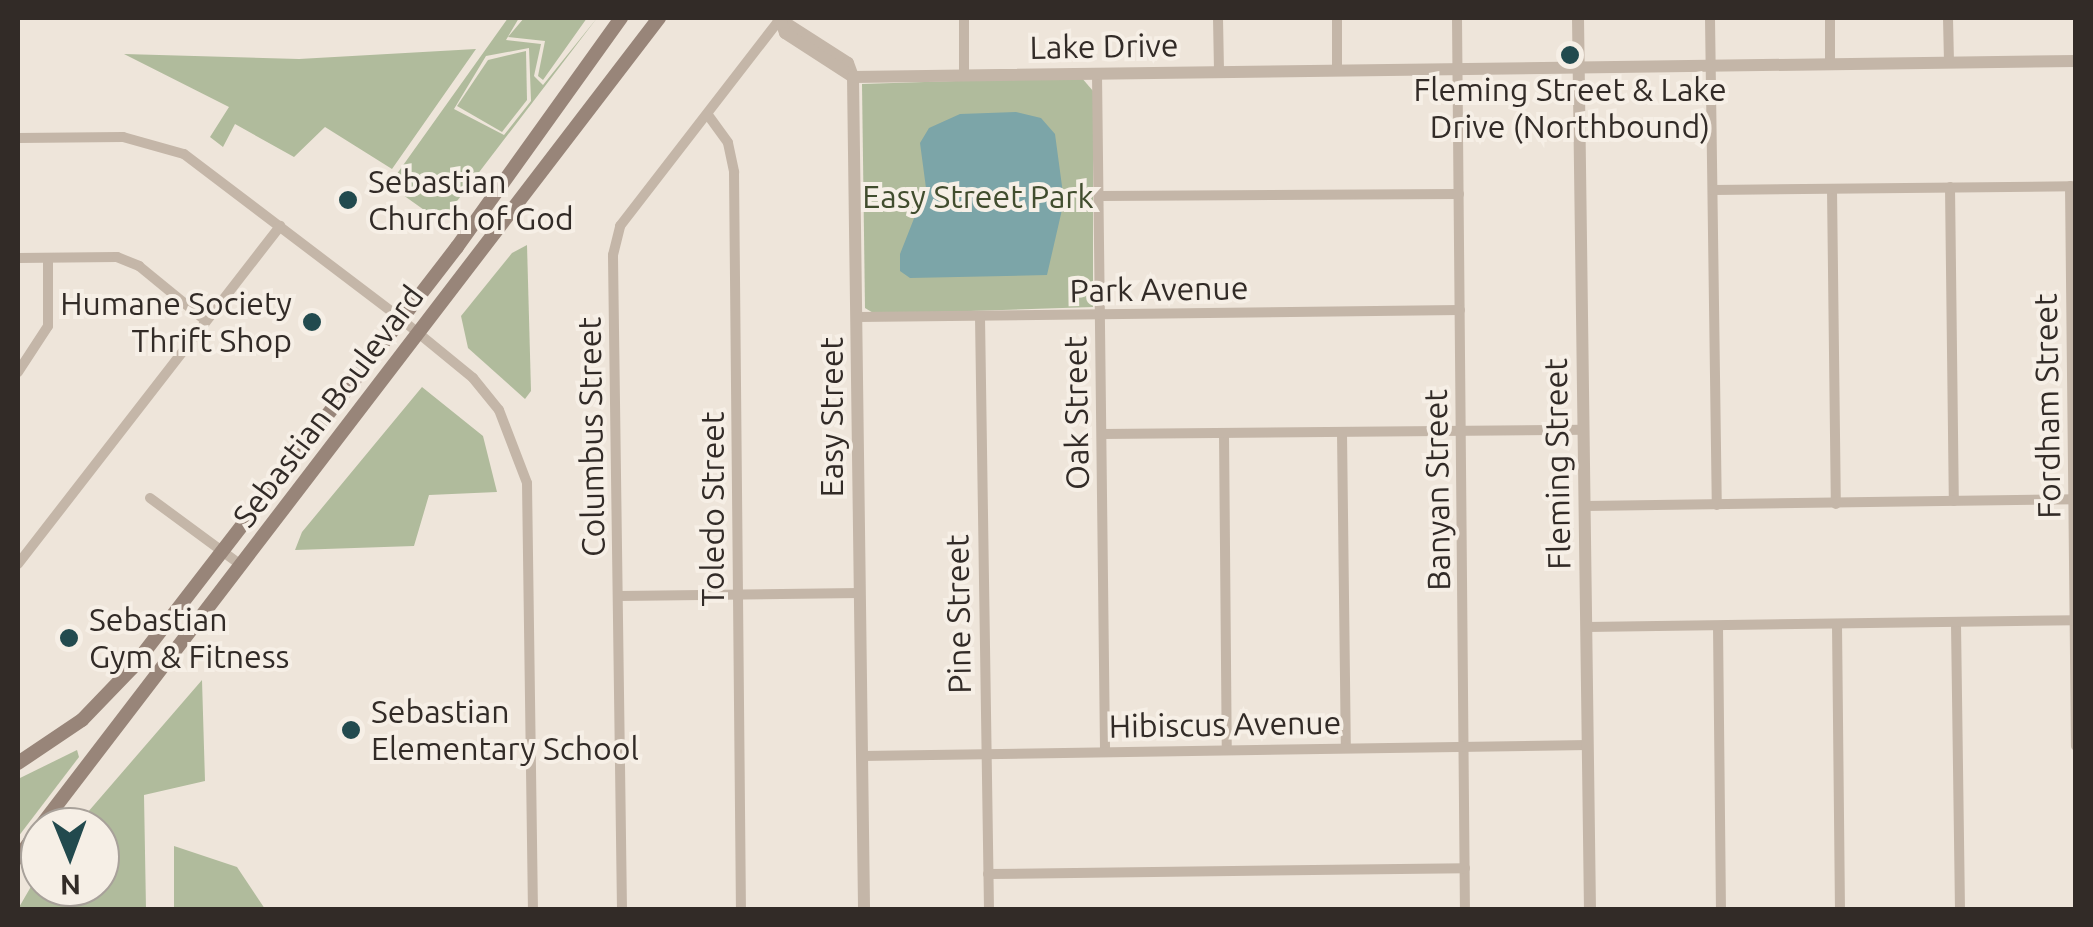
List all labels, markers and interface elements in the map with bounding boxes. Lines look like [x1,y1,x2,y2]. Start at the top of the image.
street label: Lake Drive [1029,26,1179,66]
marker: Fleming Street & Lake Drive (Northbound) [1559,44,1581,66]
place label: Fleming Street & Lake Drive (Northbound) [1413,71,1727,146]
place label: Sebastian Church of God [368,163,574,238]
park label: Easy Street Park [862,177,1094,215]
marker: Sebastian Church of God [337,189,359,211]
street label: Park Avenue [1069,268,1249,310]
street label: Sebastian Boulevard [225,278,431,534]
place label: Humane Society Thrift Shop [60,285,292,360]
street label: Fordham Street [2026,293,2068,519]
marker: Humane Society Thrift Shop [301,311,323,333]
street label: Columbus Street [570,317,612,557]
street label: Oak Street [1055,336,1097,490]
street label: Easy Street [812,337,850,497]
street label: Fleming Street [1536,358,1578,570]
street label: Banyan Street [1416,389,1458,591]
street label: Toledo Street [693,411,731,607]
street label: Pine Street [937,534,979,694]
place label: Sebastian Gym & Fitness [89,601,290,676]
marker: Sebastian Gym & Fitness [58,627,80,649]
place label: Sebastian Elementary School [371,693,639,768]
street label: Hibiscus Avenue [1108,703,1342,745]
marker: Sebastian Elementary School [340,719,362,741]
north arrow [20,807,120,907]
text: N [60,870,81,901]

